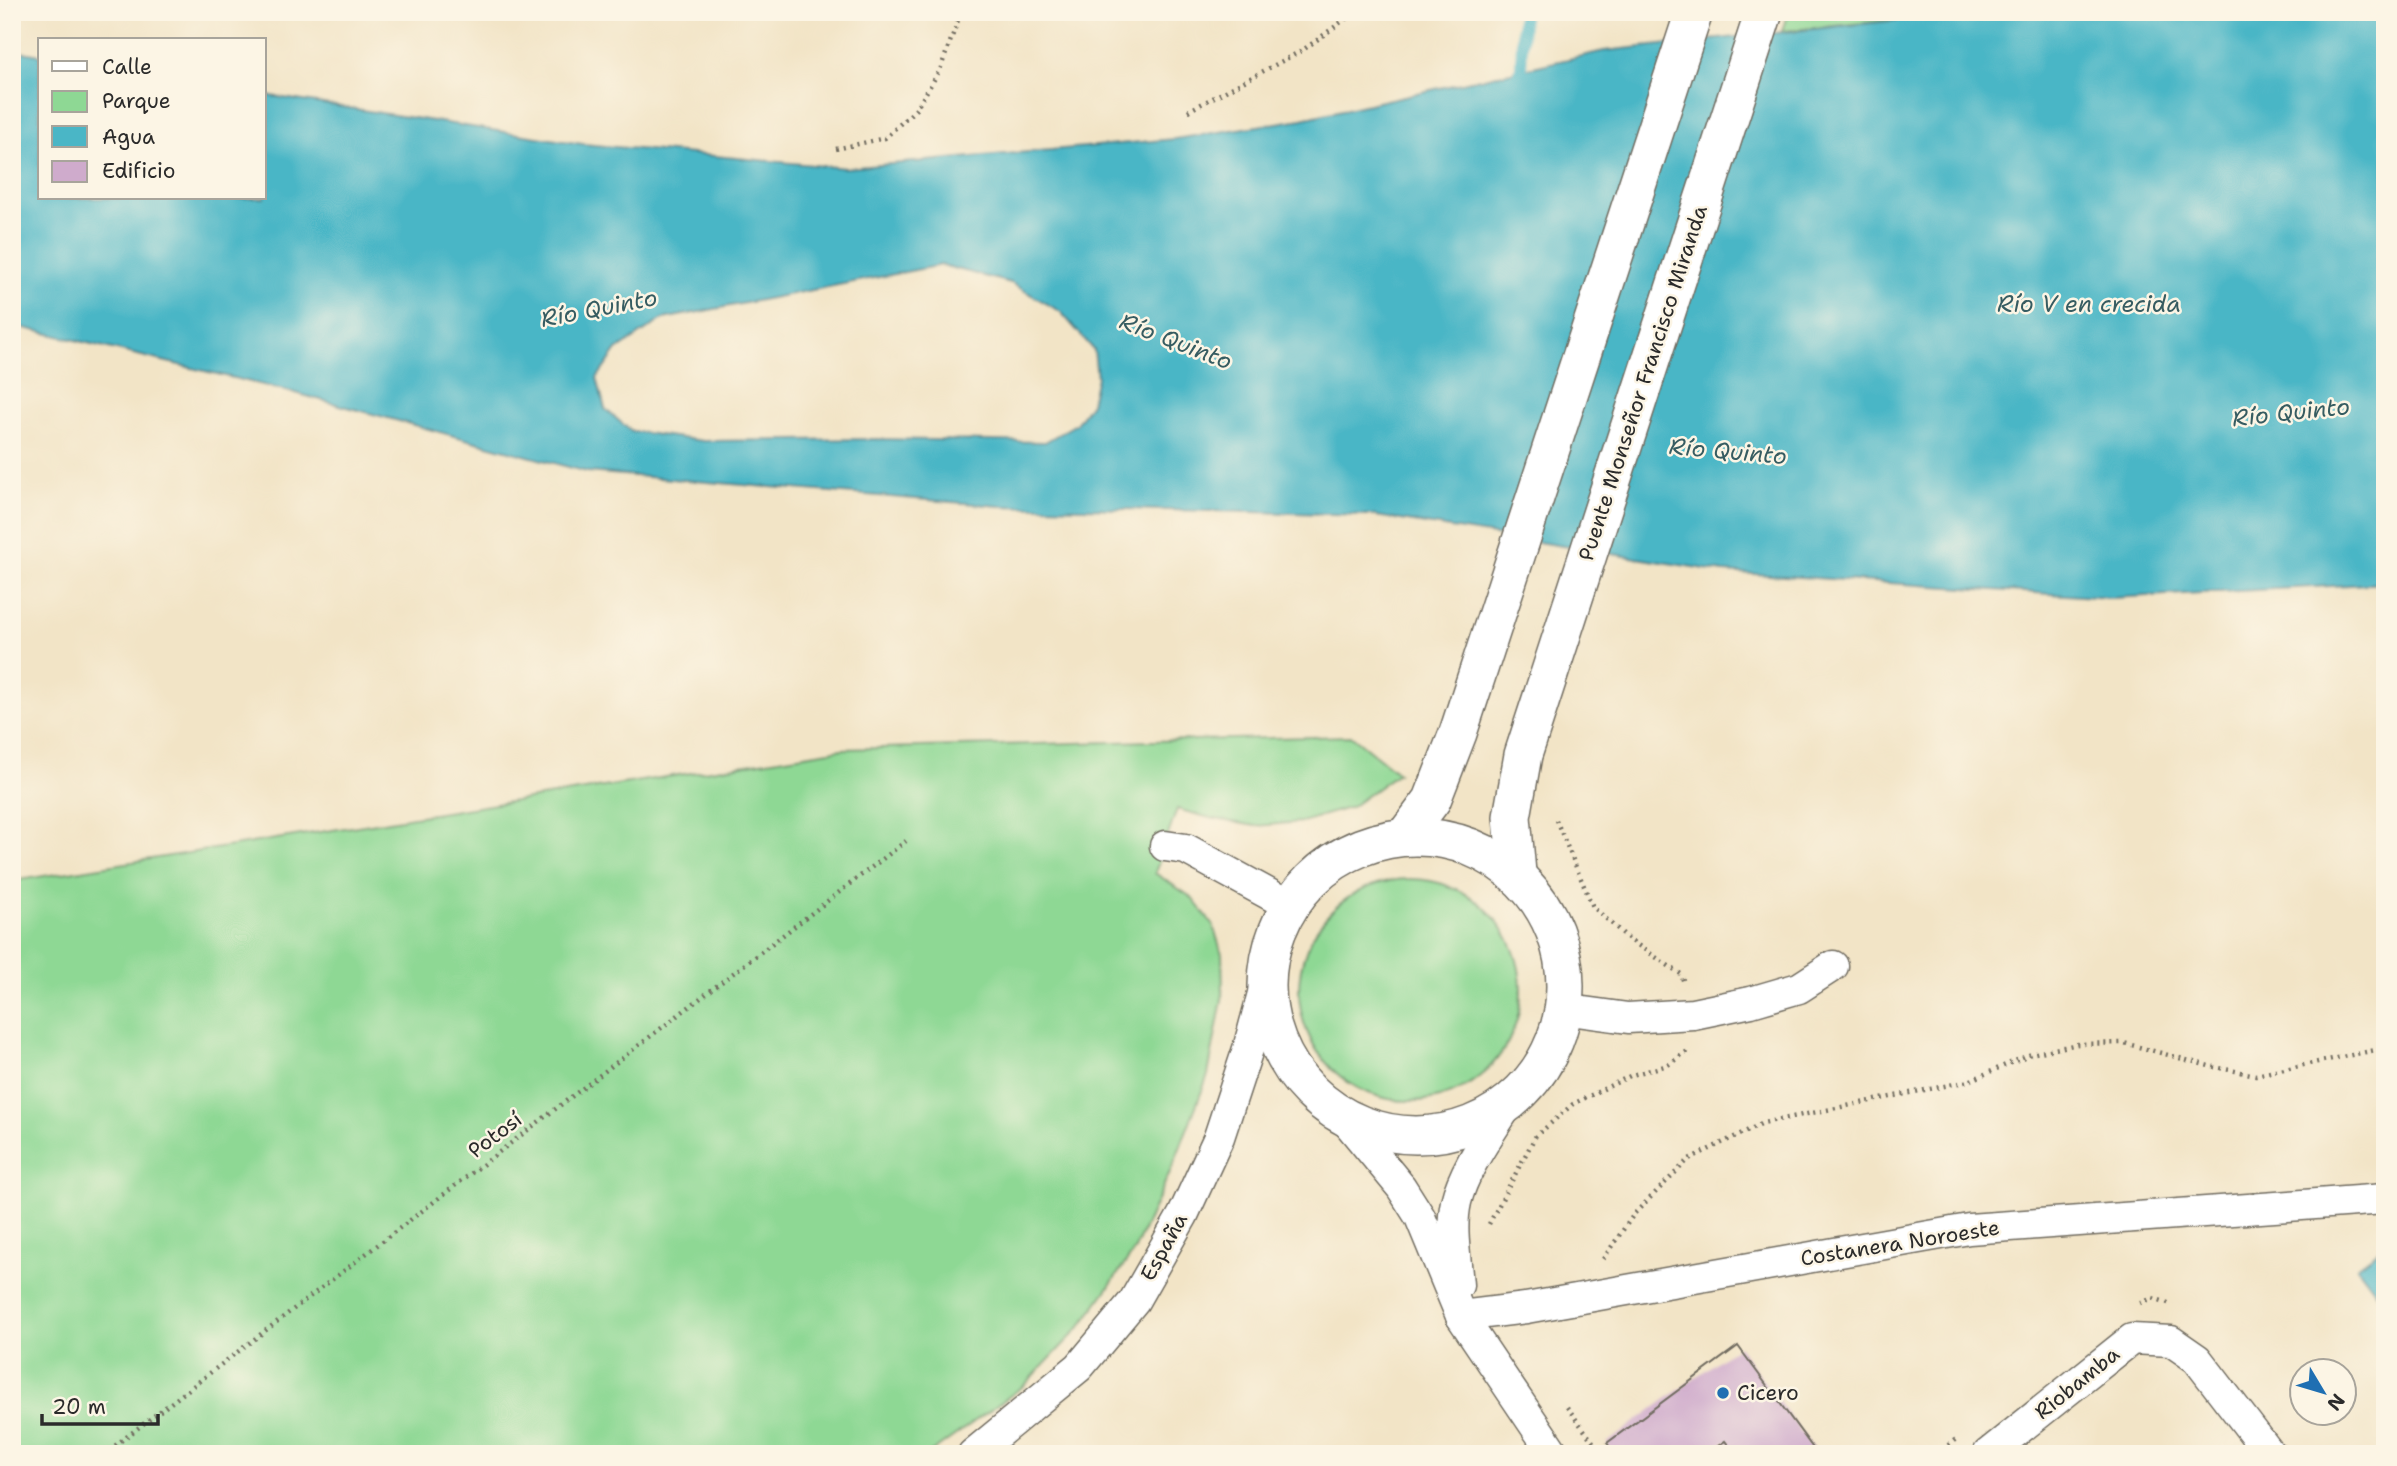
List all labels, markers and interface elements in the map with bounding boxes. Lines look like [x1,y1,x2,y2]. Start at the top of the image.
legend [38,38,266,200]
text: Calle [102,53,152,81]
text: Parque [102,87,171,115]
text: Agua [102,123,155,151]
text: Edificio [102,157,175,185]
street label: Puente Monseñor Francisco Miranda [1572,202,1714,564]
water label: Río Quinto [538,282,660,334]
water label: Río V en crecida [1997,289,2181,319]
water label: Río Quinto [1115,306,1237,376]
water label: Río Quinto [2231,391,2351,433]
water label: Río Quinto [1668,431,1788,471]
street label: Potosí [462,1105,528,1165]
street label: España [1134,1208,1194,1286]
street label: Costanera Noroeste [1798,1213,2002,1273]
street label: Riobamba [2029,1340,2125,1426]
north arrow [2288,1358,2358,1428]
place label: Cicero [1737,1379,1799,1407]
scale bar [42,1382,158,1426]
marker: Cicero [1715,1385,1731,1401]
text: N [2322,1389,2350,1416]
text: 20 m [52,1393,106,1421]

